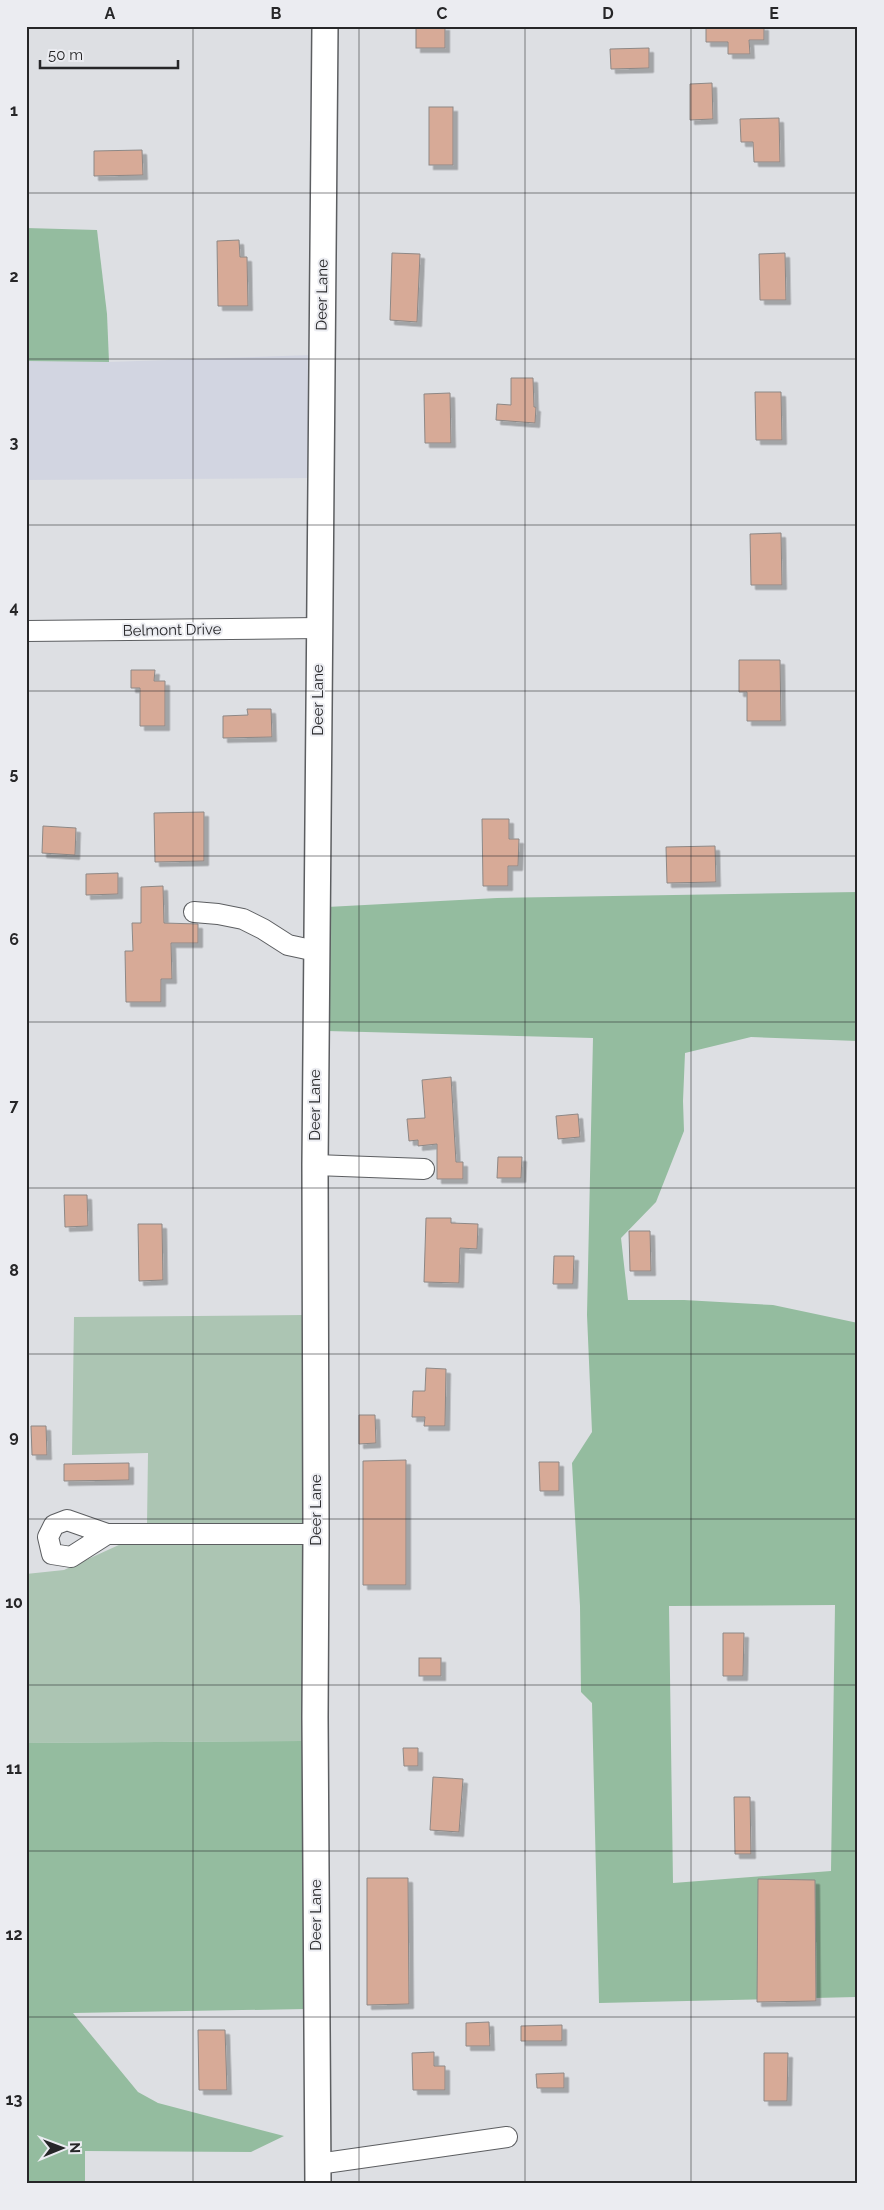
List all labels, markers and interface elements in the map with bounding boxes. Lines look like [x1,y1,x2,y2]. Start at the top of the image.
text: A [105,4,116,23]
text: B [271,4,282,23]
text: C [437,4,448,23]
text: D [602,4,614,23]
text: E [769,4,779,23]
scale bar [40,38,178,70]
text: 50 m [48,46,83,64]
text: 1 [10,101,18,120]
street label: Deer Lane [312,259,332,331]
text: 2 [9,267,19,286]
text: 3 [10,433,19,452]
text: 4 [9,598,19,617]
street label: Belmont Drive [122,620,222,640]
street label: Deer Lane [309,664,327,736]
text: 5 [10,764,19,783]
text: 6 [9,930,19,949]
street label: Deer Lane [306,1069,324,1141]
text: 7 [10,1096,19,1115]
text: 8 [9,1261,19,1280]
text: 9 [9,1427,19,1446]
street label: Deer Lane [307,1474,325,1546]
text: 10 [5,1593,23,1612]
text: 11 [6,1759,22,1778]
street label: Deer Lane [307,1879,325,1951]
text: 12 [6,1925,22,1944]
text: 13 [6,2090,22,2109]
north arrow [38,2122,88,2172]
text: N [67,2142,83,2153]

